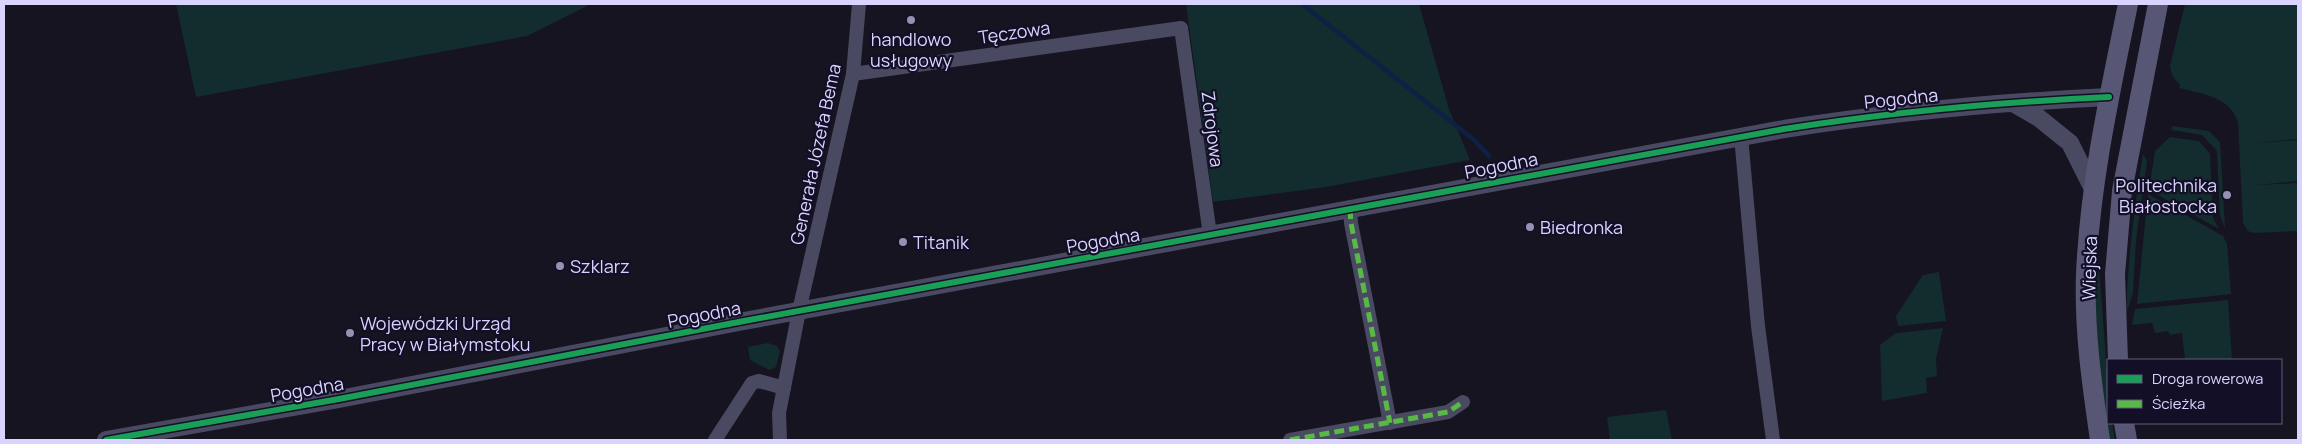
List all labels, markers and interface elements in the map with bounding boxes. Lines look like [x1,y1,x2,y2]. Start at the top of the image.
marker: handlowo usługowy [905,14,917,26]
street label: Tęczowa [977,15,1051,49]
place label: handlowo usługowy [870,27,952,72]
street label: Generała Józefa Bema [784,61,846,247]
street label: Pogodna [1863,82,1939,114]
street label: Zdrojowa [1196,89,1230,169]
street label: Pogodna [1462,146,1540,184]
place label: Politechnika Białostocka [2115,173,2217,218]
marker: Politechnika Białostocka [2221,189,2233,201]
place label: Biedronka [1540,215,1623,239]
marker: Biedronka [1524,221,1536,233]
street label: Pogodna [1064,222,1142,258]
place label: Titanik [913,230,970,254]
marker: Titanik [897,236,909,248]
street label: Wiejska [2076,236,2102,300]
place label: Szklarz [570,254,630,278]
marker: Szklarz [554,260,566,272]
street label: Pogodna [665,295,743,333]
place label: Wojewódzki Urząd Pracy w Białymstoku [360,311,530,356]
marker: Wojewódzki Urząd Pracy w Białymstoku [344,327,356,339]
legend [2107,359,2282,424]
text: Droga rowerowa [2152,368,2263,389]
street label: Pogodna [268,371,346,407]
text: Ścieżka [2152,393,2205,414]

